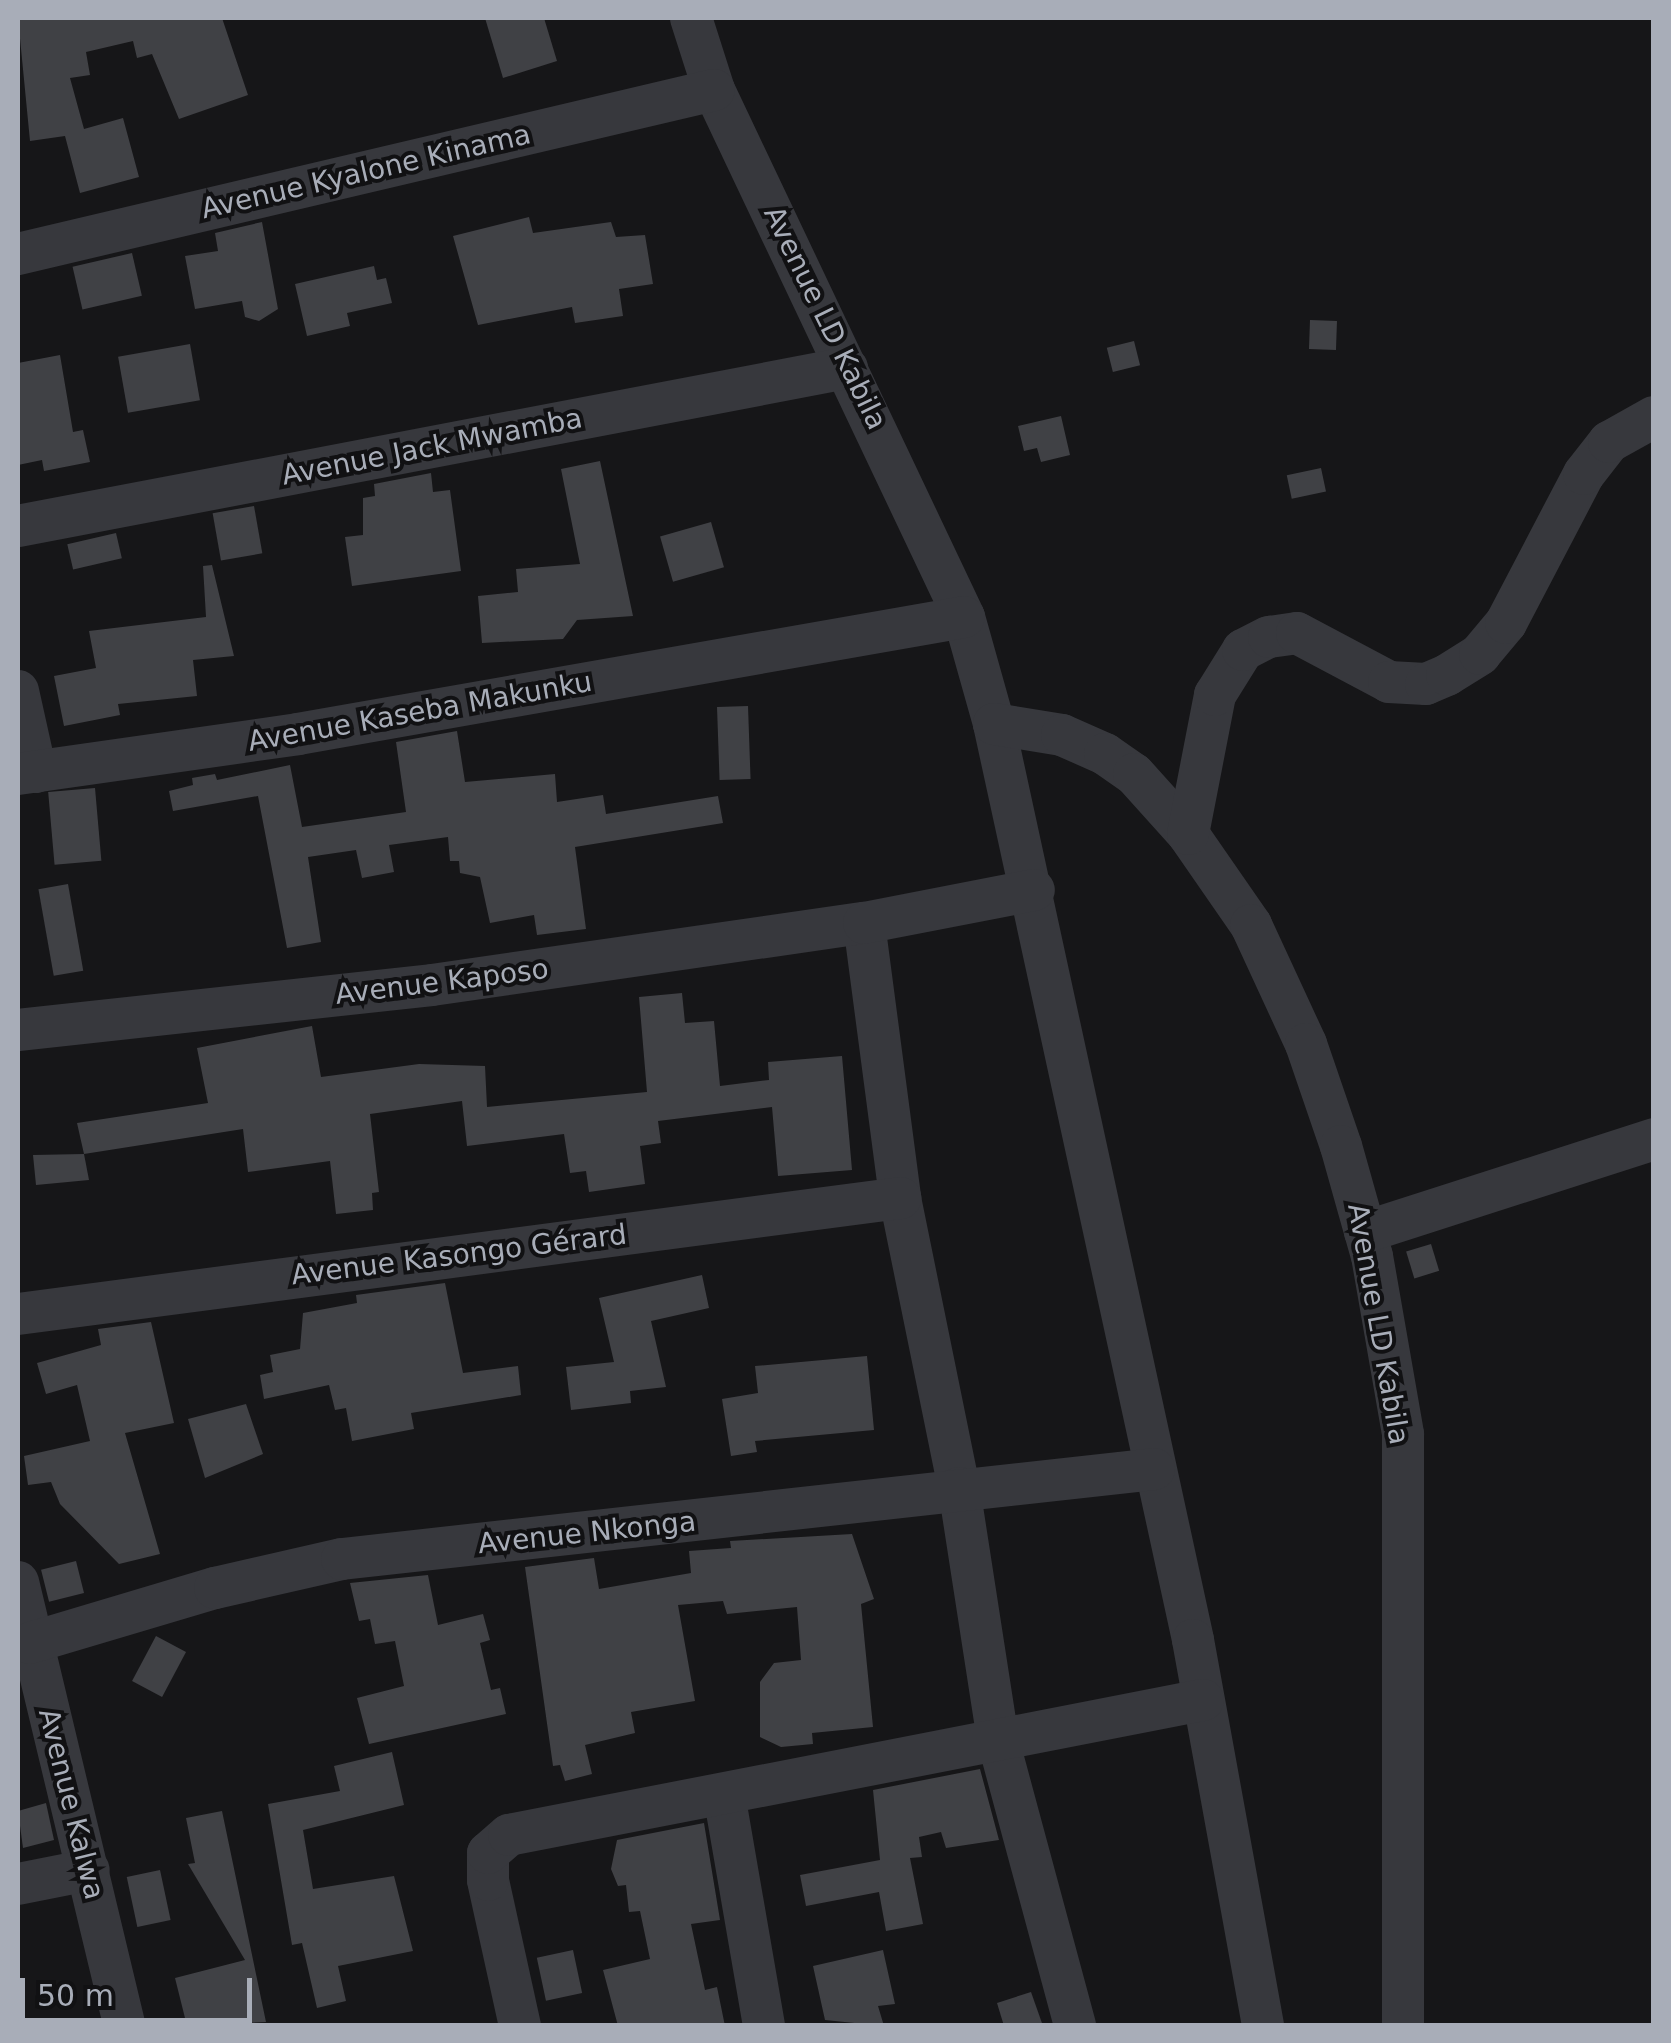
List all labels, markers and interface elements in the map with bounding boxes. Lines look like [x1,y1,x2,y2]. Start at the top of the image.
street label: Avenue Kyalone Kinama [198,118,534,226]
street label: Avenue LD Kabila [756,201,894,435]
street label: Avenue Jack Mwamba [279,401,585,493]
street label: Avenue Kaseba Makunku [245,665,595,759]
street label: Avenue Kaposo [333,952,551,1012]
street label: Avenue LD Kabila [1340,1201,1416,1447]
street label: Avenue Kasongo Gérard [289,1218,629,1292]
street label: Avenue Nkonga [476,1505,698,1561]
street label: Avenue Kalwa [31,1705,111,1903]
scale bar [25,1958,258,2020]
text: 50 m [37,1978,114,2013]

